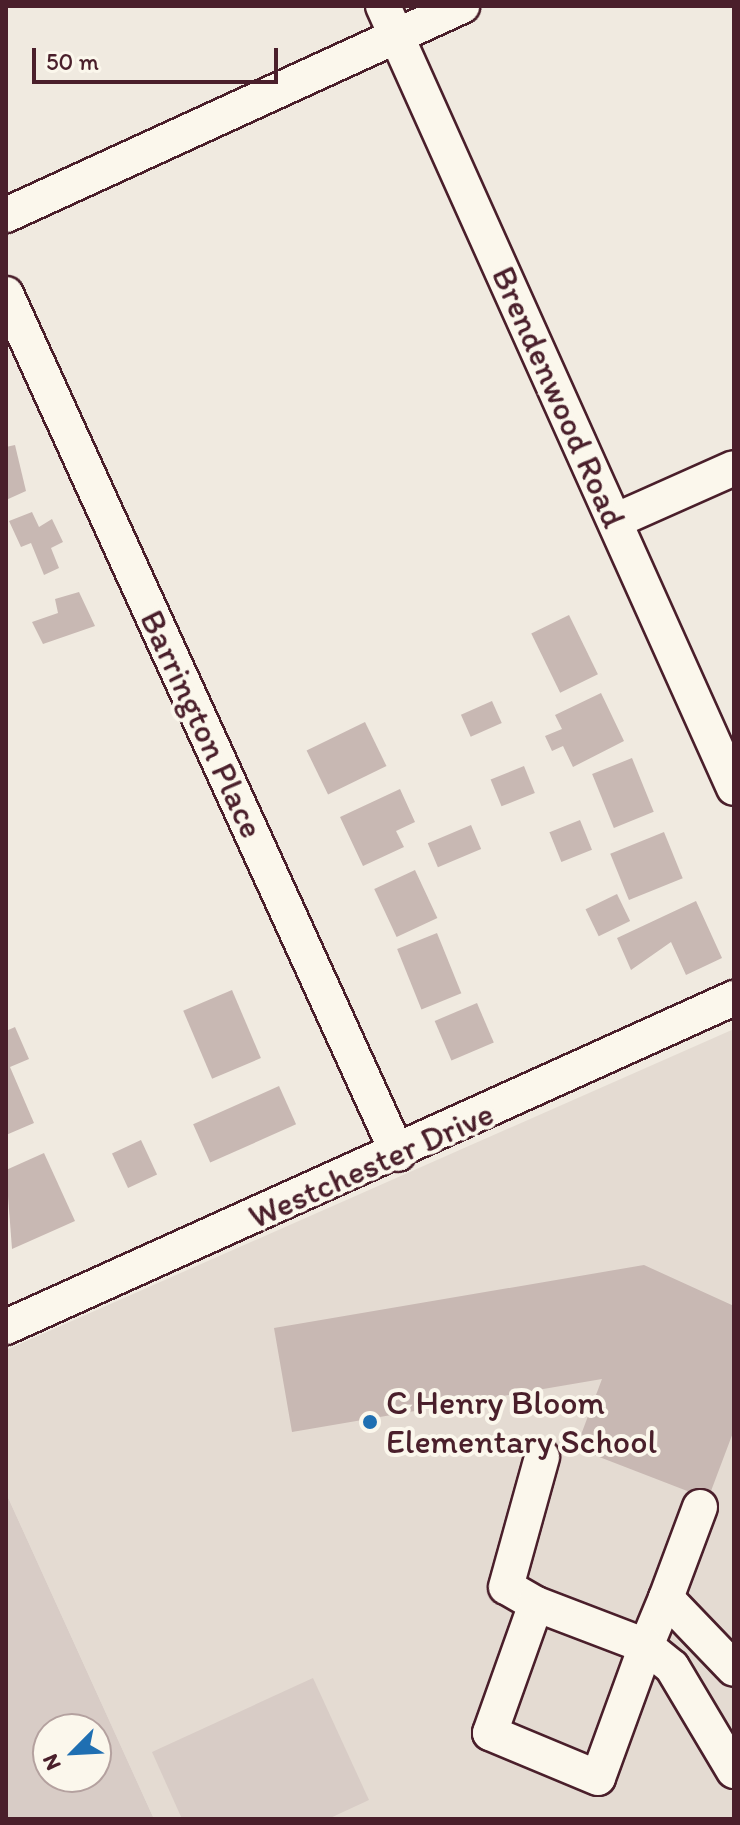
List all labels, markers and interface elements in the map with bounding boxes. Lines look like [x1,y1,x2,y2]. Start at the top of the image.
scale bar [36,32,282,82]
text: 50 m [46,47,99,76]
street label: Brendenwood Road [483,260,635,534]
street label: Barrington Place [131,604,273,844]
street label: Westchester Drive [242,1093,500,1237]
place label: C Henry Bloom Elementary School [386,1382,657,1462]
marker: C Henry Bloom Elementary School [361,1413,379,1431]
north arrow [32,1713,112,1793]
text: N [36,1750,67,1774]

